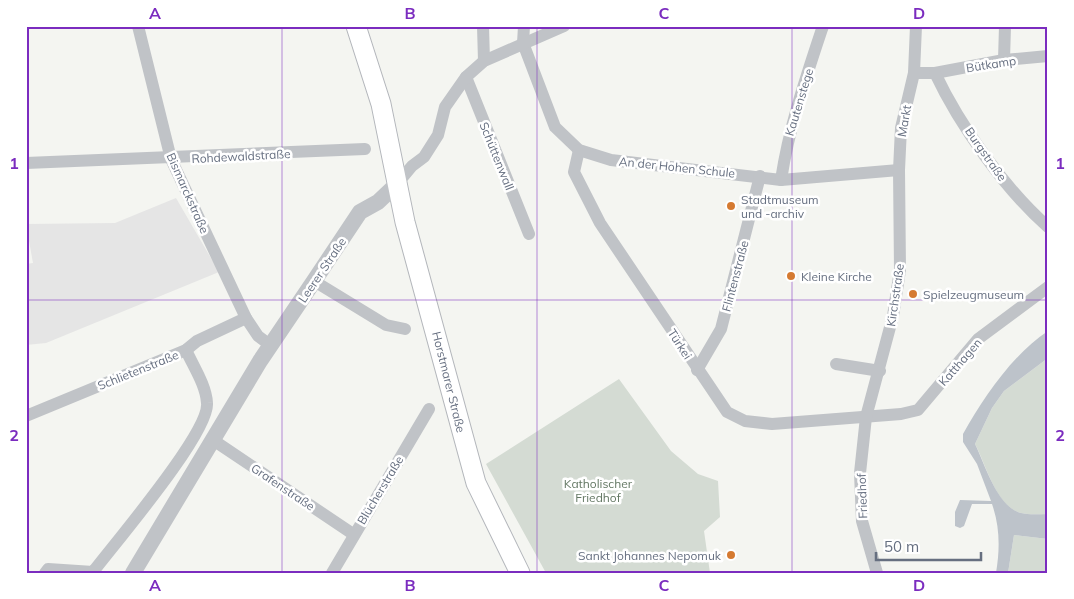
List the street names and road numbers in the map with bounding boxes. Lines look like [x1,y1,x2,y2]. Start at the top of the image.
street label: Bütkamp [965,53,1017,75]
street label: Kautenstege [782,66,816,138]
street label: Markt [894,104,914,138]
street label: Schüttenwall [477,120,517,192]
street label: Burgstraße [962,124,1010,184]
street label: Rohdewaldstraße [191,146,291,166]
street label: Bismarckstraße [164,150,212,236]
street label: An der Hohen Schule [618,153,736,181]
street label: Leerer Straße [295,235,349,305]
street label: Flintenstraße [718,239,752,313]
street label: Kirchstraße [883,263,907,327]
street label: Türkei [665,326,695,362]
street label: Horstmarer Straße [429,330,469,434]
street label: Katthagen [935,335,985,389]
street label: Schlietenstraße [95,347,181,393]
street label: Blücherstraße [354,453,406,527]
street label: Grafenstraße [248,460,318,514]
street label: Friedhof [854,472,870,519]

